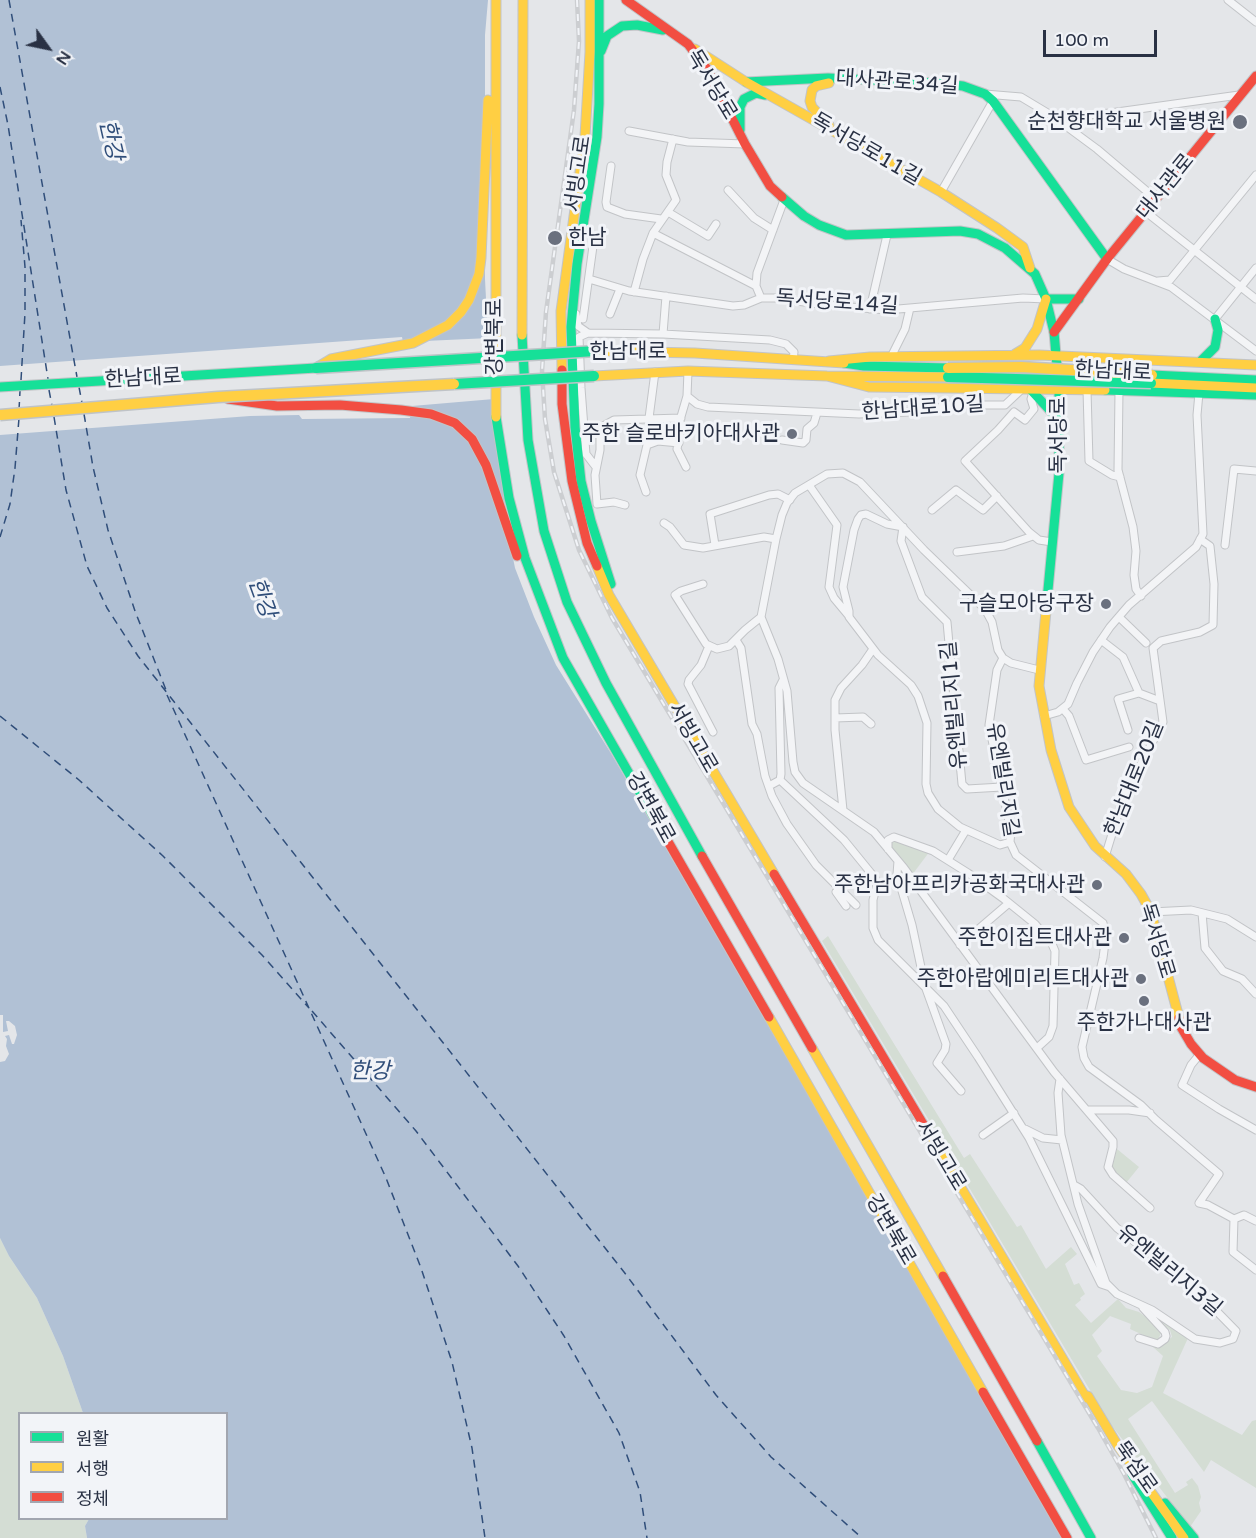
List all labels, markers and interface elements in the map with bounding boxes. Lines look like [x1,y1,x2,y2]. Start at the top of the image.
north arrow [18,18,78,78]
scale bar [1046,18,1160,56]
text: 100 m [1054,29,1109,51]
street label: 독서당로 [680,45,742,125]
text: N [51,47,75,69]
street label: 대사관로34길 [835,66,959,100]
street label: 독서당로11길 [806,108,926,192]
place label: 순천향대학교 서울병원 [1027,109,1226,135]
marker: 순천향대학교 서울병원 [1231,113,1249,131]
water label: 한강 [93,117,127,163]
street label: 서빙고로 [561,134,597,214]
street label: 대사관로 [1132,149,1200,225]
place label: 한남 [568,225,607,251]
marker: 한남 [546,229,564,247]
street label: 독서당로14길 [775,286,899,320]
street label: 강변북로 [482,298,508,376]
street label: 한남대로 [589,339,667,365]
street label: 한남대로 [1074,357,1152,387]
street label: 한남대로 [104,364,182,394]
street label: 한남대로10길 [861,392,985,426]
street label: 독서당로 [1046,396,1072,474]
place label: 주한 슬로바키아대사관 [581,421,780,447]
marker: 주한 슬로바키아대사관 [785,427,799,441]
water label: 한강 [242,574,280,622]
place label: 구슬모아당구장 [959,591,1094,617]
marker: 구슬모아당구장 [1099,597,1113,611]
street label: 유엔빌리지1길 [937,640,973,770]
street label: 서빙고로 [662,698,722,778]
street label: 한남대로20길 [1100,717,1170,841]
street label: 유엔빌리지길 [980,721,1024,839]
street label: 강변북로 [620,768,680,848]
place label: 주한남아프리카공화국대사관 [834,872,1085,898]
marker: 주한남아프리카공화국대사관 [1090,878,1104,892]
street label: 독서당로 [1133,900,1179,982]
place label: 주한이집트대사관 [957,925,1112,951]
marker: 주한이집트대사관 [1117,931,1131,945]
place label: 주한아랍에미리트대사관 [916,966,1129,992]
marker: 주한아랍에미리트대사관 [1134,972,1148,986]
marker: 주한가나대사관 [1137,994,1151,1008]
place label: 주한가나대사관 [1076,1010,1212,1036]
water label: 한강 [350,1059,390,1085]
street label: 서빙고로 [909,1116,971,1196]
street label: 강변북로 [860,1190,920,1270]
street label: 유엔빌리지3길 [1111,1220,1227,1322]
legend [18,1412,228,1520]
text: 원활 [76,1428,109,1450]
street label: 뚝섬로 [1108,1437,1162,1499]
text: 서행 [76,1458,109,1480]
text: 정체 [76,1488,109,1510]

